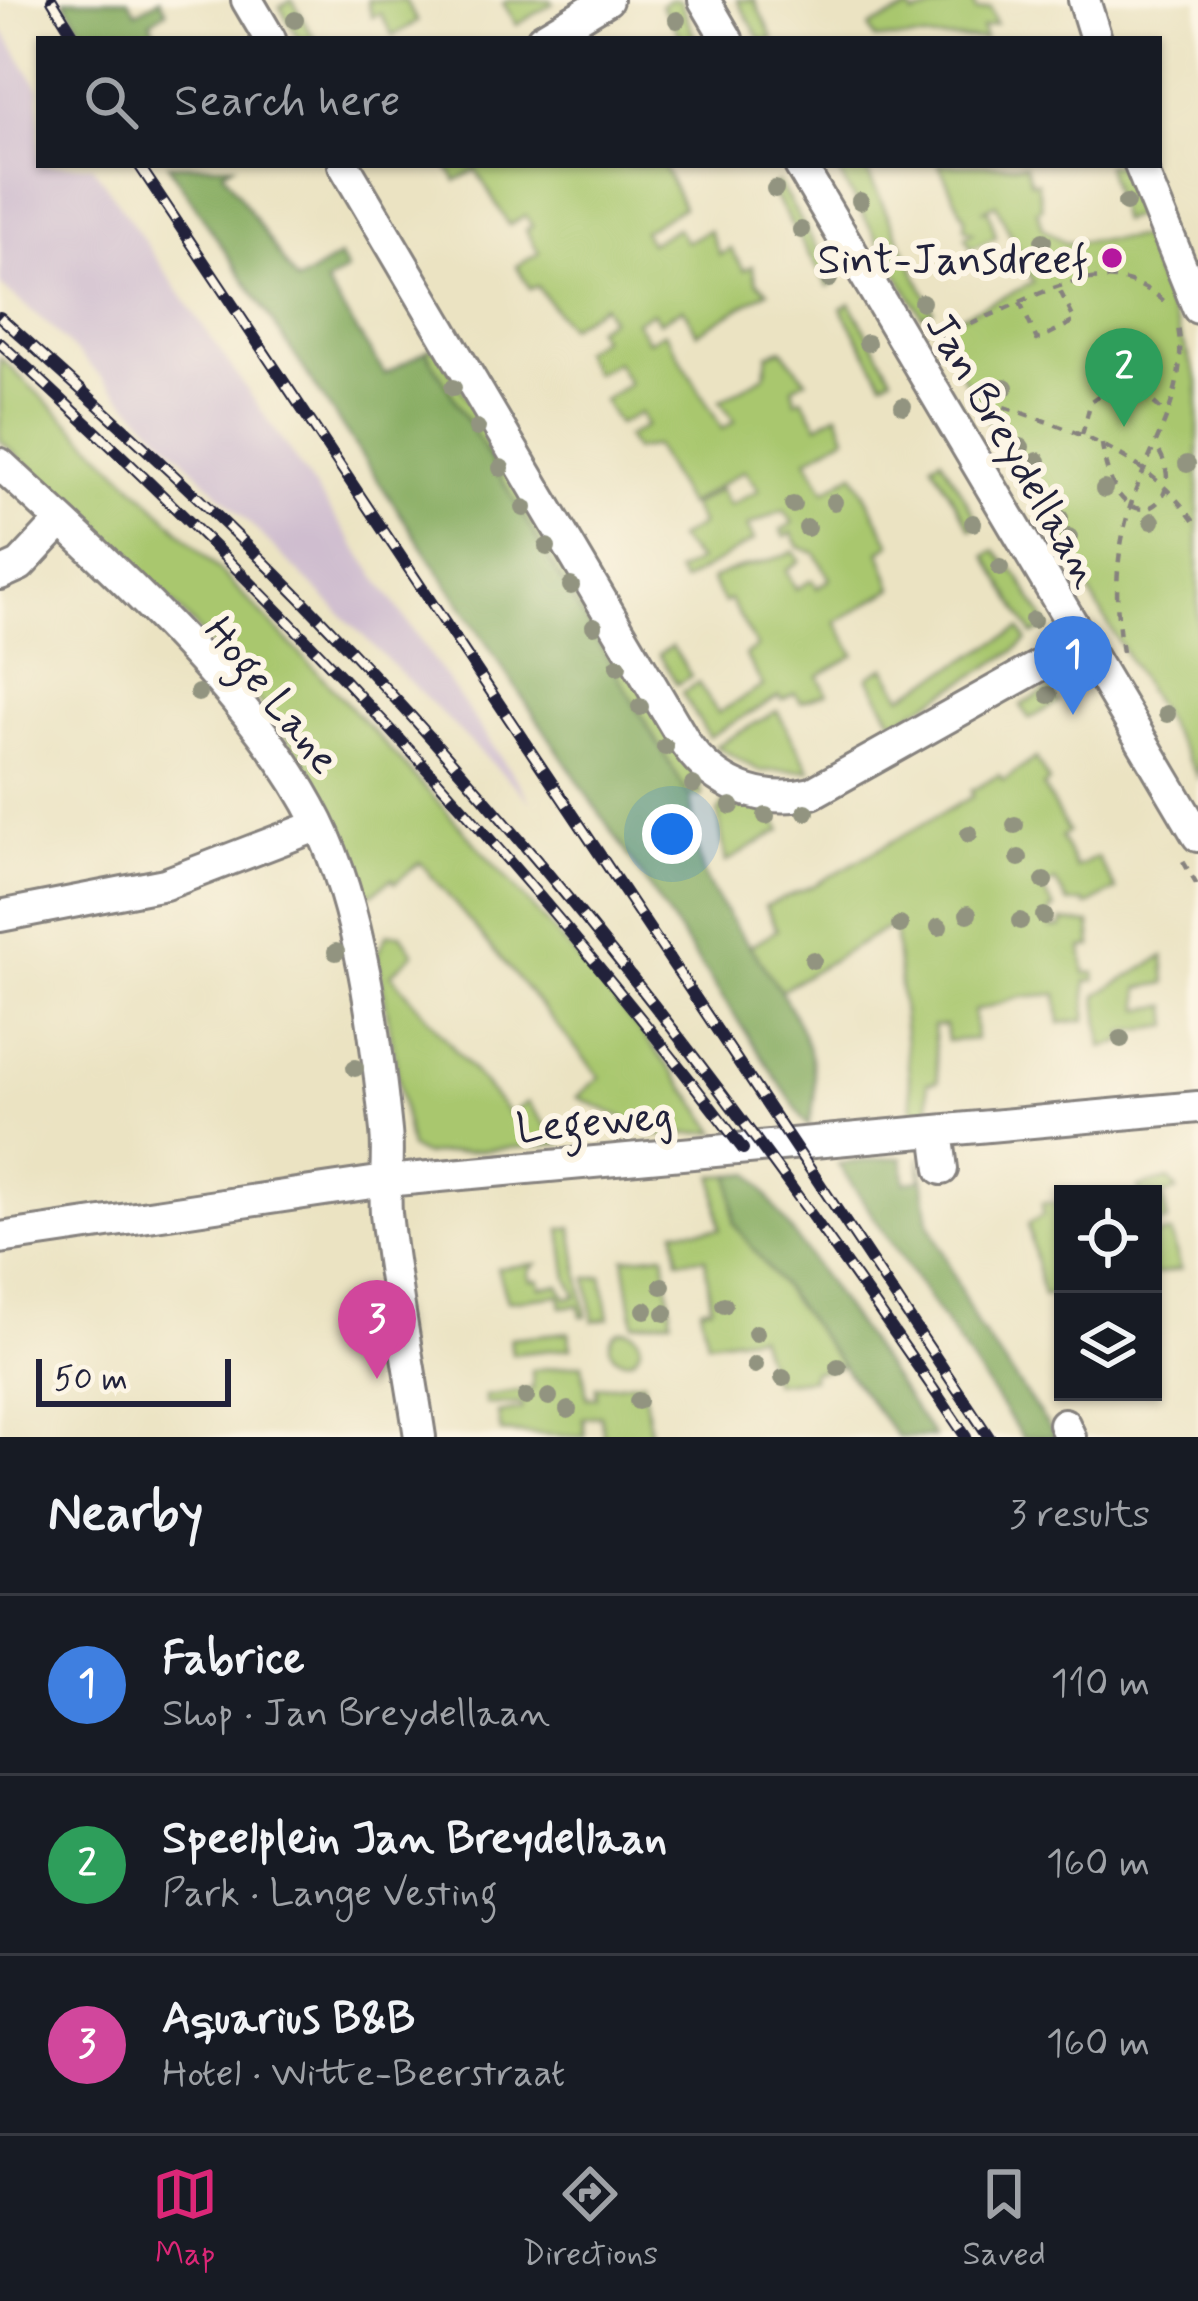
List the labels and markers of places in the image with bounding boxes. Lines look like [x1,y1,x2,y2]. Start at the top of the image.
place label: Sint-Jansdreef [817,234,1088,289]
marker: Sint-Jansdreef [1099,245,1125,271]
pin: 2 [1085,328,1163,427]
pin: 1 [1034,616,1112,715]
pin: 3 [338,1280,416,1379]

